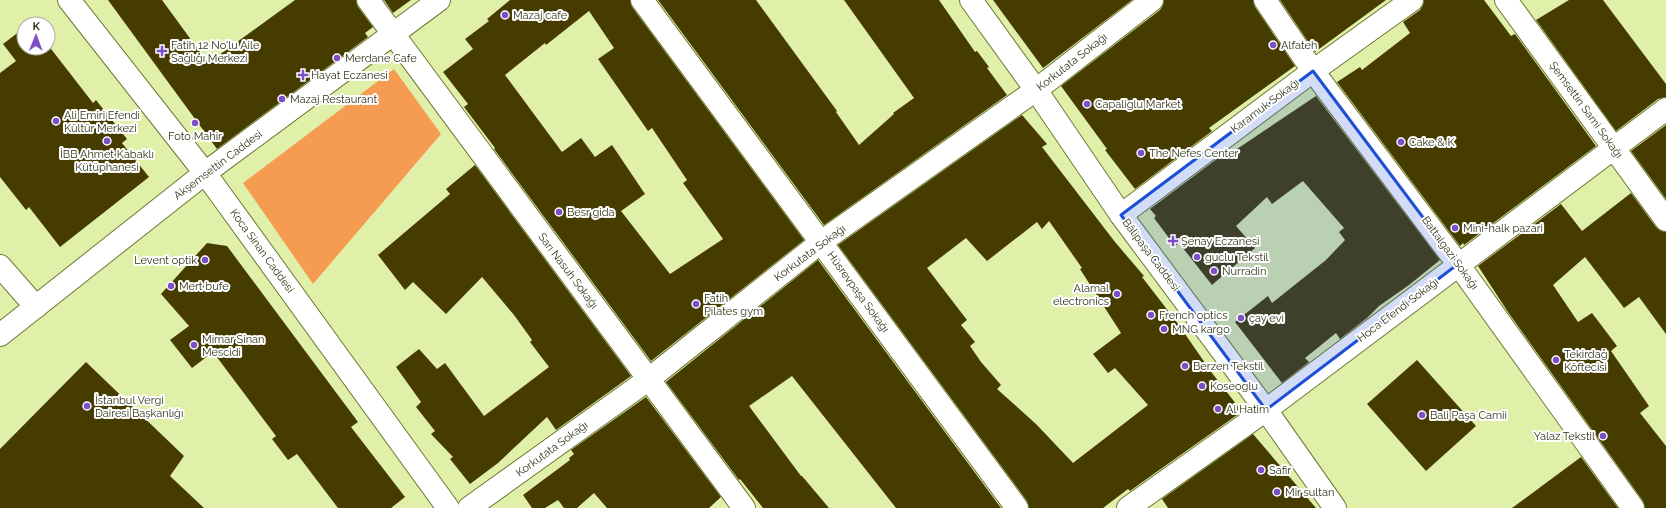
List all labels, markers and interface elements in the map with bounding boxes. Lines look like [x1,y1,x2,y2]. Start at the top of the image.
place label: Mazaj cafe [513,9,568,22]
marker: Mazaj cafe [500,10,510,20]
north arrow [16,16,56,56]
text: K [32,20,41,33]
street label: Korkutata Sokağı [1034,30,1110,94]
place label: Fatih 12 No'lu Aile Sağlığı Merkezi [171,39,260,65]
place label: Alfateh [1281,39,1317,52]
marker: Alfateh [1268,40,1278,50]
marker: Fatih 12 No'lu Aile Sağlığı Merkezi [156,45,168,57]
place label: Merdane Cafe [345,52,417,65]
marker: Merdane Cafe [332,53,342,63]
street label: Şemsettin Sami Sokağı [1547,59,1625,161]
place label: Hayat Eczanesi [311,69,388,82]
marker: Hayat Eczanesi [298,70,308,80]
street label: Karamuk Sokağı [1228,76,1302,136]
place label: Mazaj Restaurant [290,93,377,106]
marker: Mazaj Restaurant [277,94,287,104]
place label: Capaliglu Market [1095,98,1181,111]
marker: Capaliglu Market [1082,99,1092,109]
place label: Ali Emiri Efendi Kültür Merkezi [64,109,140,135]
marker: Ali Emiri Efendi Kültür Merkezi [51,116,61,126]
marker: Foto Mahir [190,118,200,128]
street label: Akşemsettin Caddesi [171,128,265,202]
place label: Foto Mahir [168,130,222,143]
marker: İBB Ahmet Kabaklı Kütüphanesi [102,136,112,146]
place label: Cake & K [1409,136,1455,149]
marker: Cake & K [1396,137,1406,147]
place label: The Nefes Center [1149,147,1239,160]
place label: İBB Ahmet Kabaklı Kütüphanesi [60,148,154,174]
marker: The Nefes Center [1136,148,1146,158]
place label: Besr gida [567,206,615,219]
street label: Koca Sinan Caddesi [227,207,297,295]
marker: Besr gida [554,207,564,217]
street label: Battalgazi Sokağı [1419,214,1481,292]
street label: Bâlipaşa Caddesi [1120,216,1182,294]
street label: Korkutata Sokağı [772,222,848,284]
place label: Mini-halk pazari [1463,222,1543,235]
marker: Mini-halk pazari [1450,223,1460,233]
street label: Sarı Nasuh Sokağı [535,231,601,311]
place label: Şenay Eczanesi [1181,235,1259,248]
marker: Şenay Eczanesi [1168,236,1178,246]
street label: Hüsrevpaşa Sokağı [824,249,892,335]
place label: guclu Tekstil [1205,251,1269,264]
marker: guclu Tekstil [1192,252,1202,262]
place label: Levent optik [134,254,197,267]
marker: Levent optik [200,255,210,265]
place label: Nurradin [1222,265,1266,278]
marker: Nurradin [1209,266,1219,276]
street label: Hoca Efendi Sokağı [1355,275,1441,345]
place label: Mert bufe [179,280,229,293]
marker: Mert bufe [166,281,176,291]
place label: Alamal electronics [1053,282,1109,308]
marker: Alamal electronics [1112,289,1122,299]
place label: Fatih Pilates gym [704,292,763,318]
marker: Fatih Pilates gym [691,299,701,309]
place label: French optics [1159,309,1228,322]
marker: French optics [1146,310,1156,320]
place label: çay evi [1249,312,1284,325]
marker: çay evi [1236,313,1246,323]
place label: MNG kargo [1172,323,1230,336]
marker: MNG kargo [1159,324,1169,334]
place label: Mimar Sinan Mescidi [202,333,264,359]
marker: Mimar Sinan Mescidi [189,340,199,350]
place label: Tekirdağ Köftecisi [1564,348,1608,374]
marker: Tekirdağ Köftecisi [1551,355,1561,365]
place label: Berzen Tekstil [1193,360,1263,373]
marker: Berzen Tekstil [1180,361,1190,371]
place label: Koseoglu [1210,380,1258,393]
marker: Koseoglu [1197,381,1207,391]
place label: İstanbul Vergi Dairesi Başkanlığı [95,394,183,420]
marker: İstanbul Vergi Dairesi Başkanlığı [82,401,92,411]
place label: Al Hatim [1226,403,1269,416]
marker: Al Hatim [1213,404,1223,414]
place label: Bali Paşa Camii [1430,409,1507,422]
marker: Bali Paşa Camii [1417,410,1427,420]
street label: Korkutata Sokağı [513,419,591,479]
place label: Yalaz Tekstil [1534,430,1595,443]
marker: Yalaz Tekstil [1598,431,1608,441]
place label: Safir [1269,464,1291,477]
marker: Safir [1256,465,1266,475]
place label: Mir sultan [1285,486,1334,499]
marker: Mir sultan [1272,487,1282,497]

